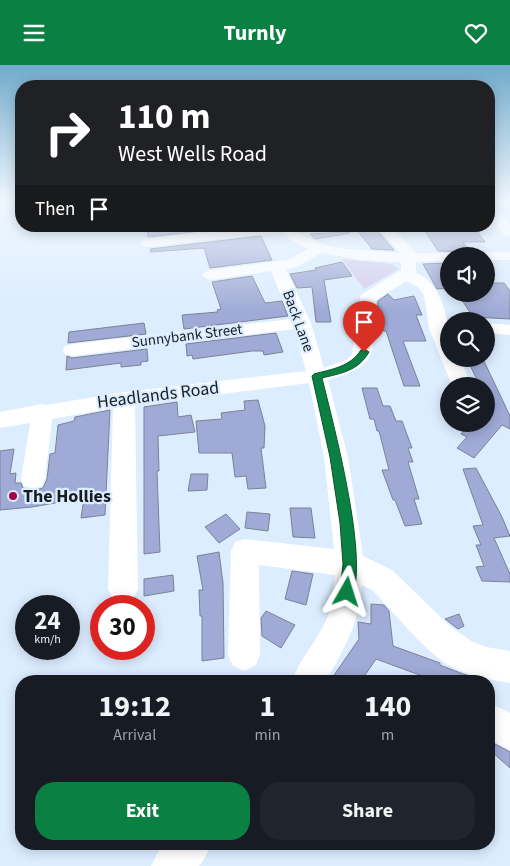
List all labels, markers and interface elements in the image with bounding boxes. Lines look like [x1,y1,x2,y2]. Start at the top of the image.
text: Turnly [224,17,286,49]
icon: menu [20,19,48,47]
icon: heart [462,19,490,47]
text: 110 m [118,92,210,142]
icon: right [35,100,100,165]
text: West Wells Road [118,138,267,170]
icon: arrive [85,195,113,223]
text: Then [35,196,75,223]
map controls [440,247,495,432]
button: sound [440,247,495,302]
street label: Back Lane [277,287,319,355]
pin [343,301,385,352]
icon: arrive [350,308,378,336]
button: search [440,312,495,367]
street label: Sunnybank Street [130,319,244,353]
street label: Headlands Road [96,375,220,415]
button: layers [440,377,495,432]
place label: The Hollies [23,484,111,509]
marker: The Hollies [7,490,19,502]
position arrow [320,565,372,617]
speed limit sign: 30 [90,595,155,660]
text: 24 [34,603,61,639]
text: km/h [34,631,61,648]
text: 19:12 [99,685,171,728]
text: 1 [259,685,275,728]
text: 140 [364,685,411,728]
text: Arrival [113,724,156,746]
text: min [254,724,280,746]
text: m [381,724,394,746]
button: Exit [35,782,250,840]
button: Share [260,782,475,840]

